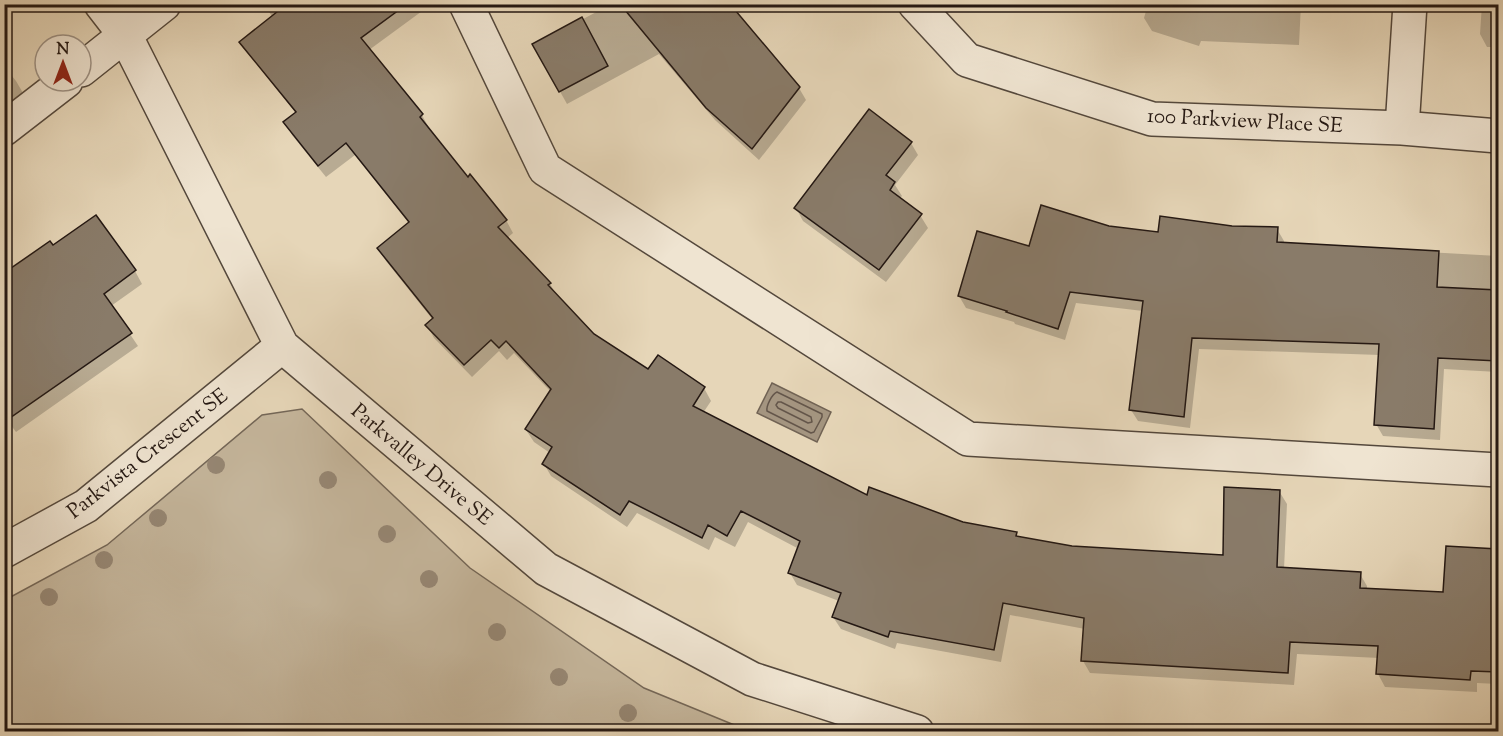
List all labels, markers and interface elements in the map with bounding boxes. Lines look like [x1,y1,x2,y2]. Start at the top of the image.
north arrow [33,33,93,93]
text: N [57,39,70,62]
street label: 100 Parkview Place SE [1146,102,1344,142]
street label: Parkvista Crescent SE [61,382,235,527]
street label: Parkvalley Drive SE [343,397,498,534]

